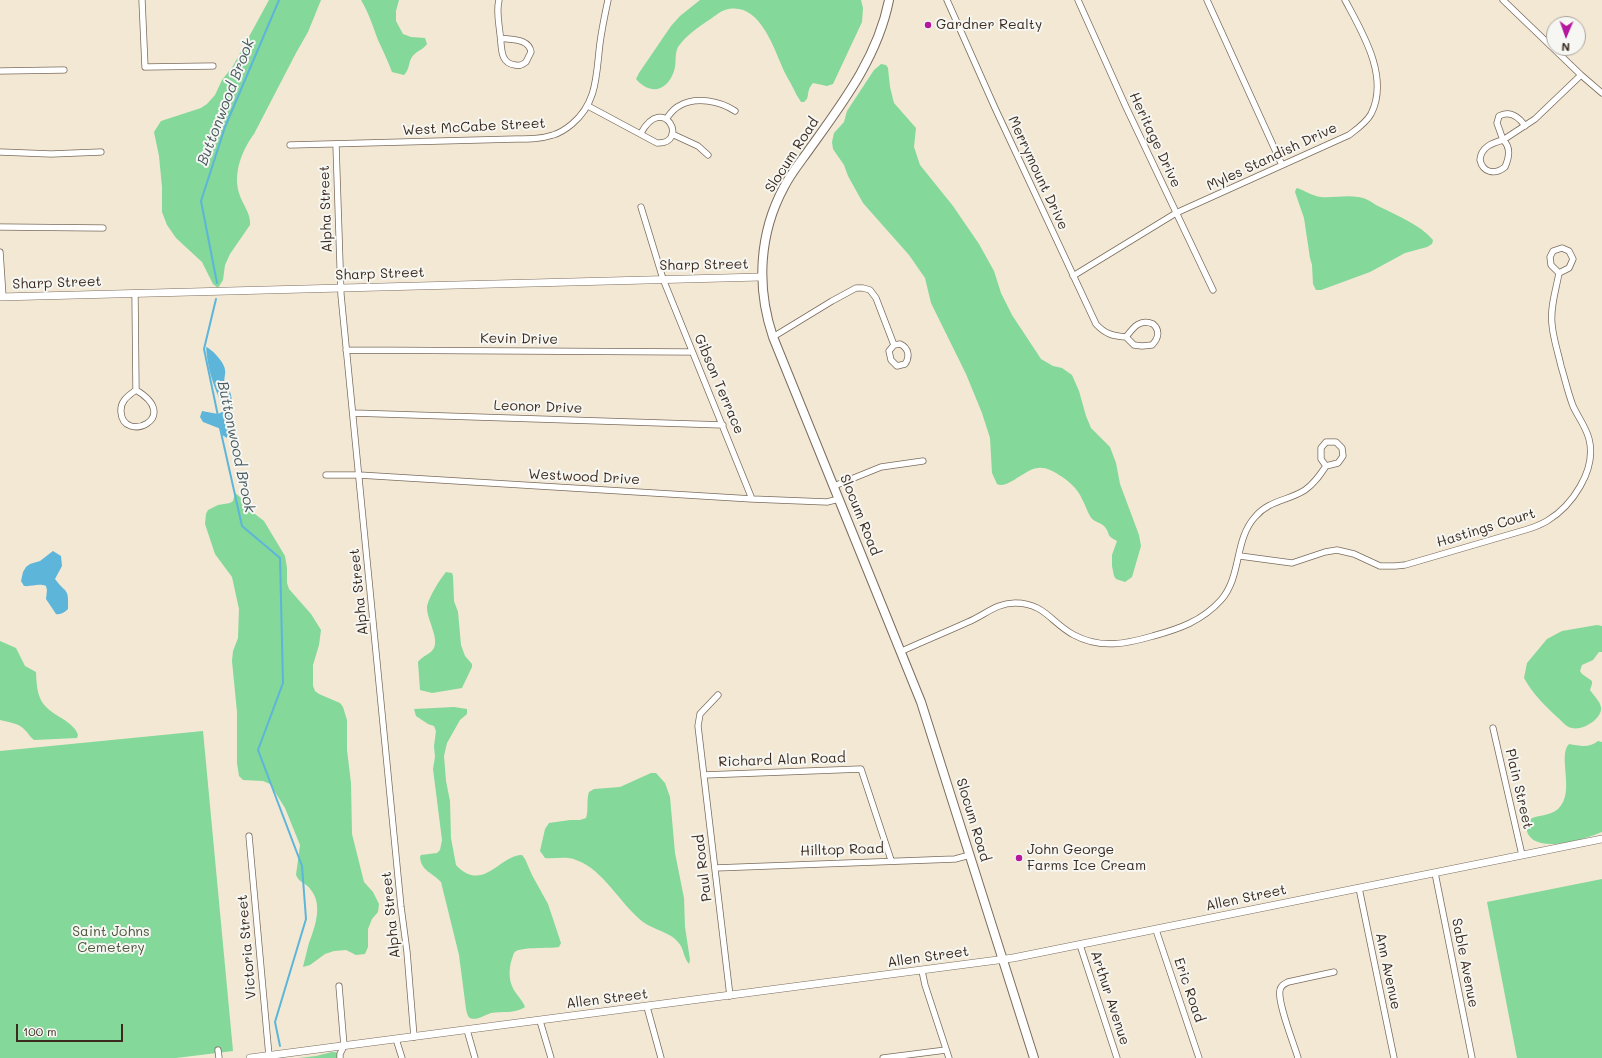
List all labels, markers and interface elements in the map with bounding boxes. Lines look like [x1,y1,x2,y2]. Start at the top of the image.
north arrow [1546,16,1586,56]
place label: Gardner Realty [936,17,1042,33]
marker: Gardner Realty [923,20,933,30]
water label: Buttonwood Brook [194,36,258,168]
text: N [1561,40,1570,55]
street label: Heritage Drive [1126,90,1184,190]
street label: Merrymount Drive [1004,113,1072,233]
street label: Slocum Road [762,114,822,196]
street label: West McCabe Street [402,115,546,139]
street label: Myles Standish Drive [1204,119,1340,195]
street label: Alpha Street [316,165,336,253]
street label: Sharp Street [659,256,749,274]
street label: Sharp Street [335,264,425,284]
street label: Sharp Street [12,273,102,293]
street label: Kevin Drive [480,330,558,348]
street label: Gibson Terrace [690,331,748,437]
water label: Buttonwood Brook [213,379,259,515]
street label: Leonor Drive [493,397,583,417]
street label: Westwood Drive [528,466,640,488]
street label: Slocum Road [836,472,884,558]
street label: Hastings Court [1435,505,1537,551]
street label: Alpha Street [346,548,372,636]
street label: Plain Street [1502,747,1536,831]
street label: Richard Alan Road [718,749,846,771]
street label: Slocum Road [952,776,994,864]
street label: Paul Road [691,833,715,903]
street label: Hilltop Road [800,840,884,860]
place label: John George Farms Ice Cream [1027,842,1146,874]
marker: John George Farms Ice Cream [1014,853,1024,863]
street label: Alpha Street [378,871,404,959]
street label: Allen Street [1204,881,1288,915]
street label: Victoria Street [234,894,260,1000]
street label: Sable Avenue [1448,917,1482,1009]
park label: Saint Johns Cemetery [72,924,150,956]
street label: Ann Avenue [1372,931,1404,1011]
street label: Allen Street [886,943,970,971]
street label: Arthur Avenue [1087,949,1133,1047]
street label: Eric Road [1170,956,1208,1024]
street label: Allen Street [565,986,649,1012]
scale bar [18,1016,125,1042]
text: 100 m [23,1023,57,1039]

